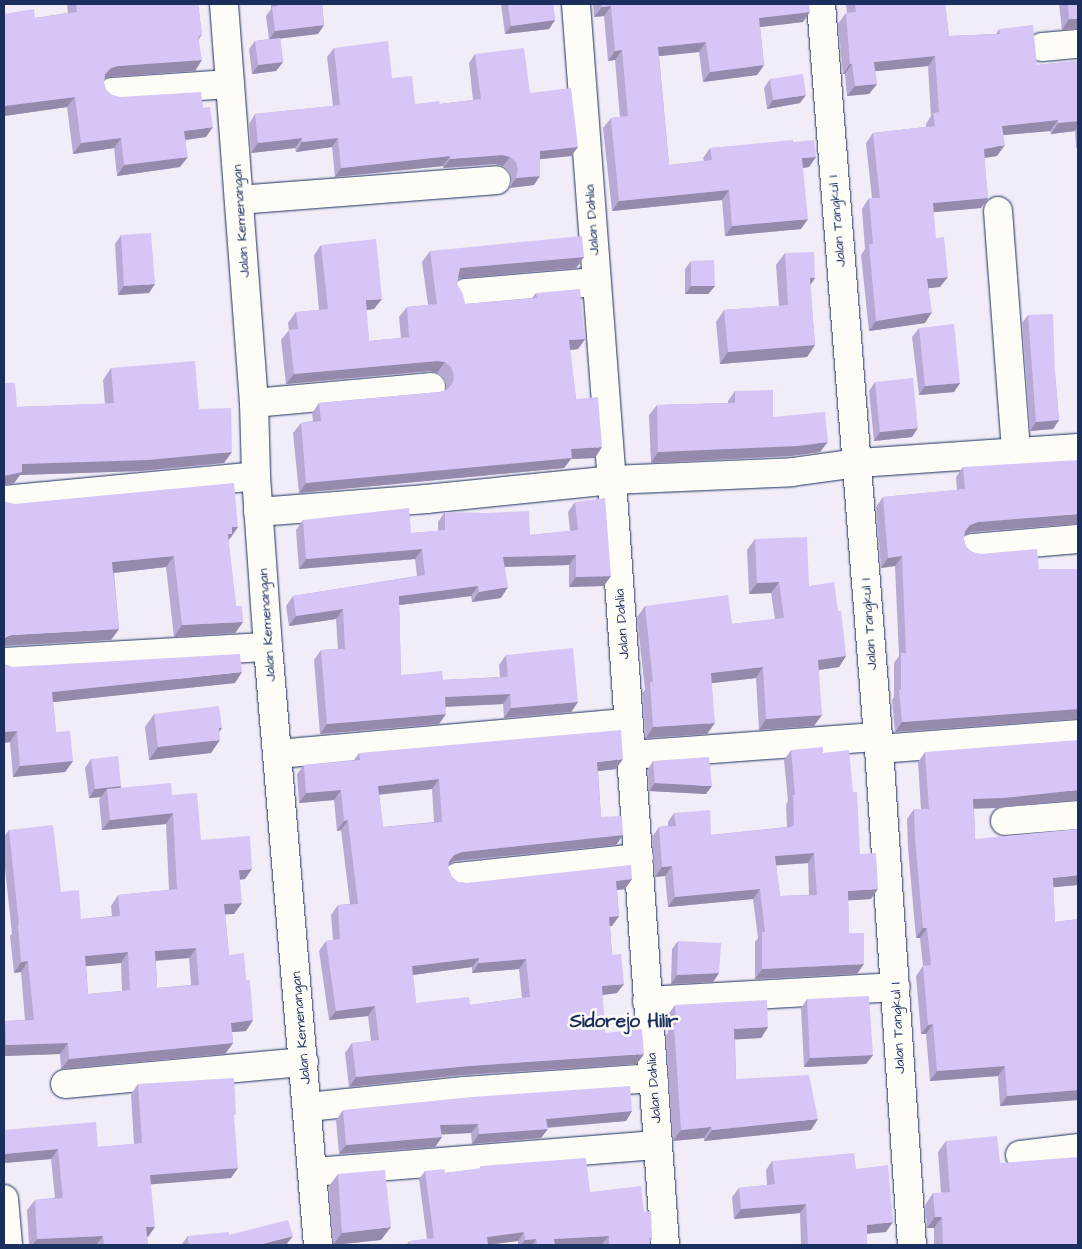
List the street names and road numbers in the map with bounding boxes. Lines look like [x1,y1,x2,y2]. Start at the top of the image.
street label: Jalan Kemenangan [229,164,253,278]
street label: Jalan Tangkul I [825,174,849,268]
street label: Jalan Dahlia [581,184,603,256]
street label: Jalan Kemenangan [255,568,279,682]
street label: Jalan Tangkul I [857,577,881,671]
street label: Jalan Dahlia [611,588,633,660]
street label: Jalan Kemenangan [288,971,314,1085]
street label: Jalan Tangkul I [887,982,909,1074]
street label: Jalan Dahlia [643,1052,665,1124]

